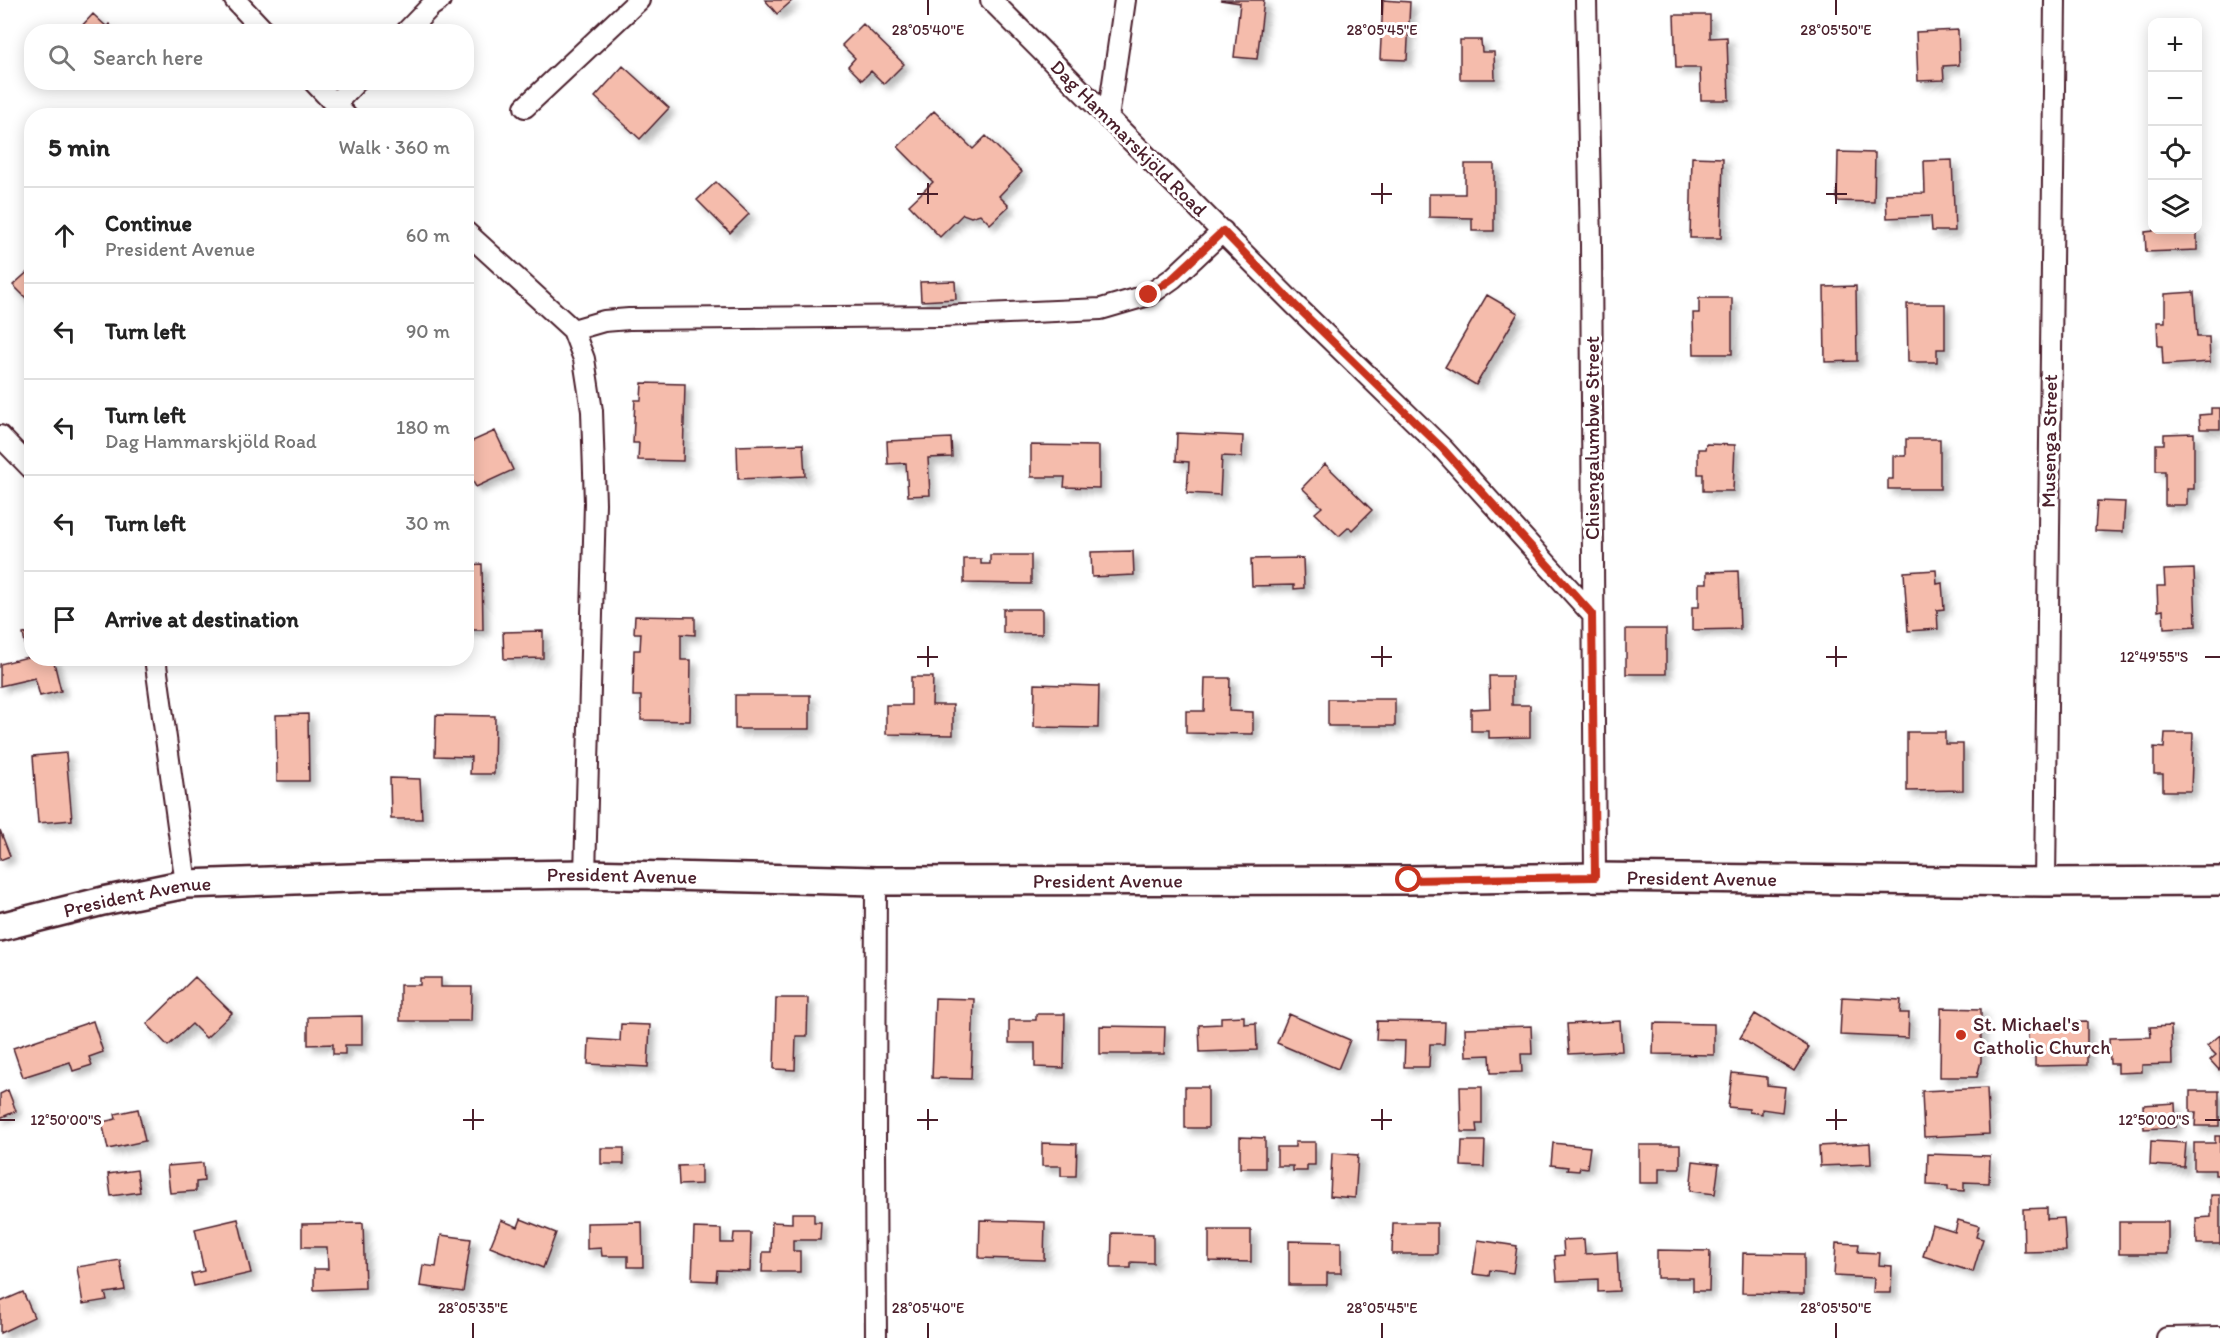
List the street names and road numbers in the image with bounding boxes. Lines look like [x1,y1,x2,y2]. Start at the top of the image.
street label: Dag Hammarskjöld Road [1046,55,1212,221]
street label: Chisengalumbwe Street [1580,335,1604,540]
street label: Musenga Street [2036,374,2062,508]
street label: President Avenue [547,862,697,889]
street label: President Avenue [1627,865,1777,891]
street label: President Avenue [1033,868,1183,893]
street label: President Avenue [61,871,212,923]

